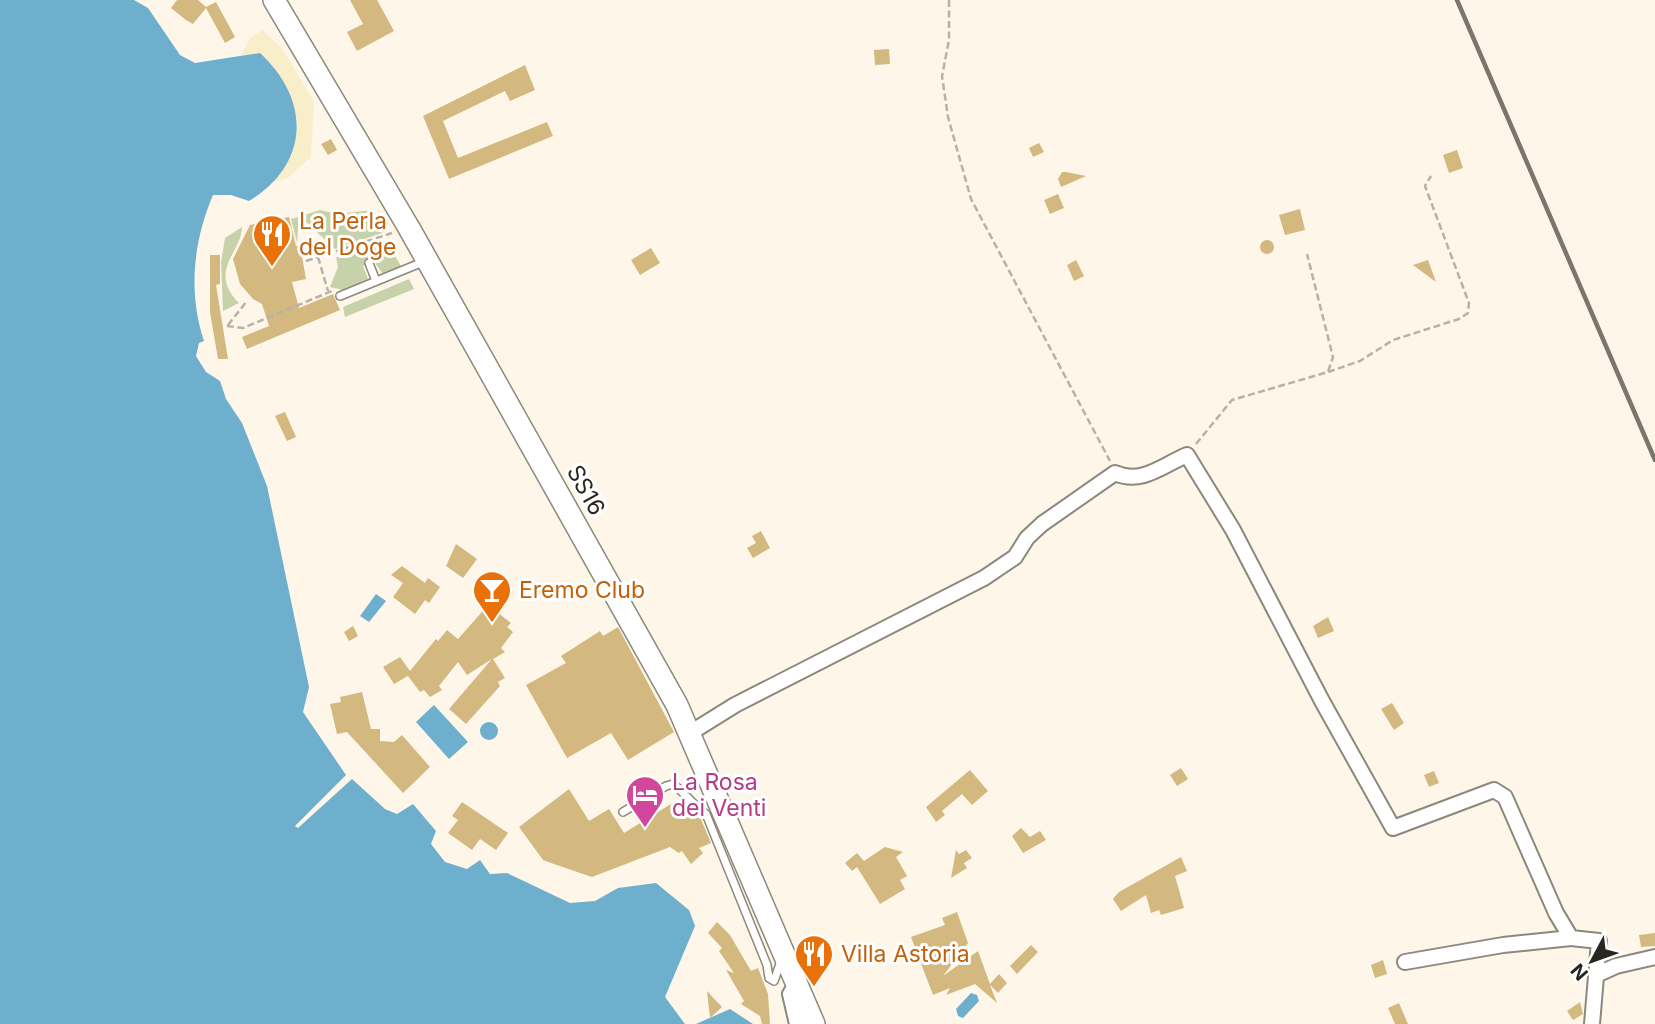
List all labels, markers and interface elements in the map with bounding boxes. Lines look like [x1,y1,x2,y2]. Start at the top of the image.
place label: La Perla del Doge [299,207,396,261]
restaurant icon: La Perla del Doge [251,213,293,268]
street label: SS16 [561,460,611,520]
bar icon: Eremo Club [471,569,513,624]
place label: Eremo Club [519,576,645,604]
place label: La Rosa dei Venti [672,768,766,822]
hotel icon: La Rosa dei Venti [624,774,666,829]
north arrow [1557,926,1627,996]
restaurant icon: Villa Astoria [793,933,835,988]
place label: Villa Astoria [841,940,970,968]
text: N [1566,959,1593,985]

